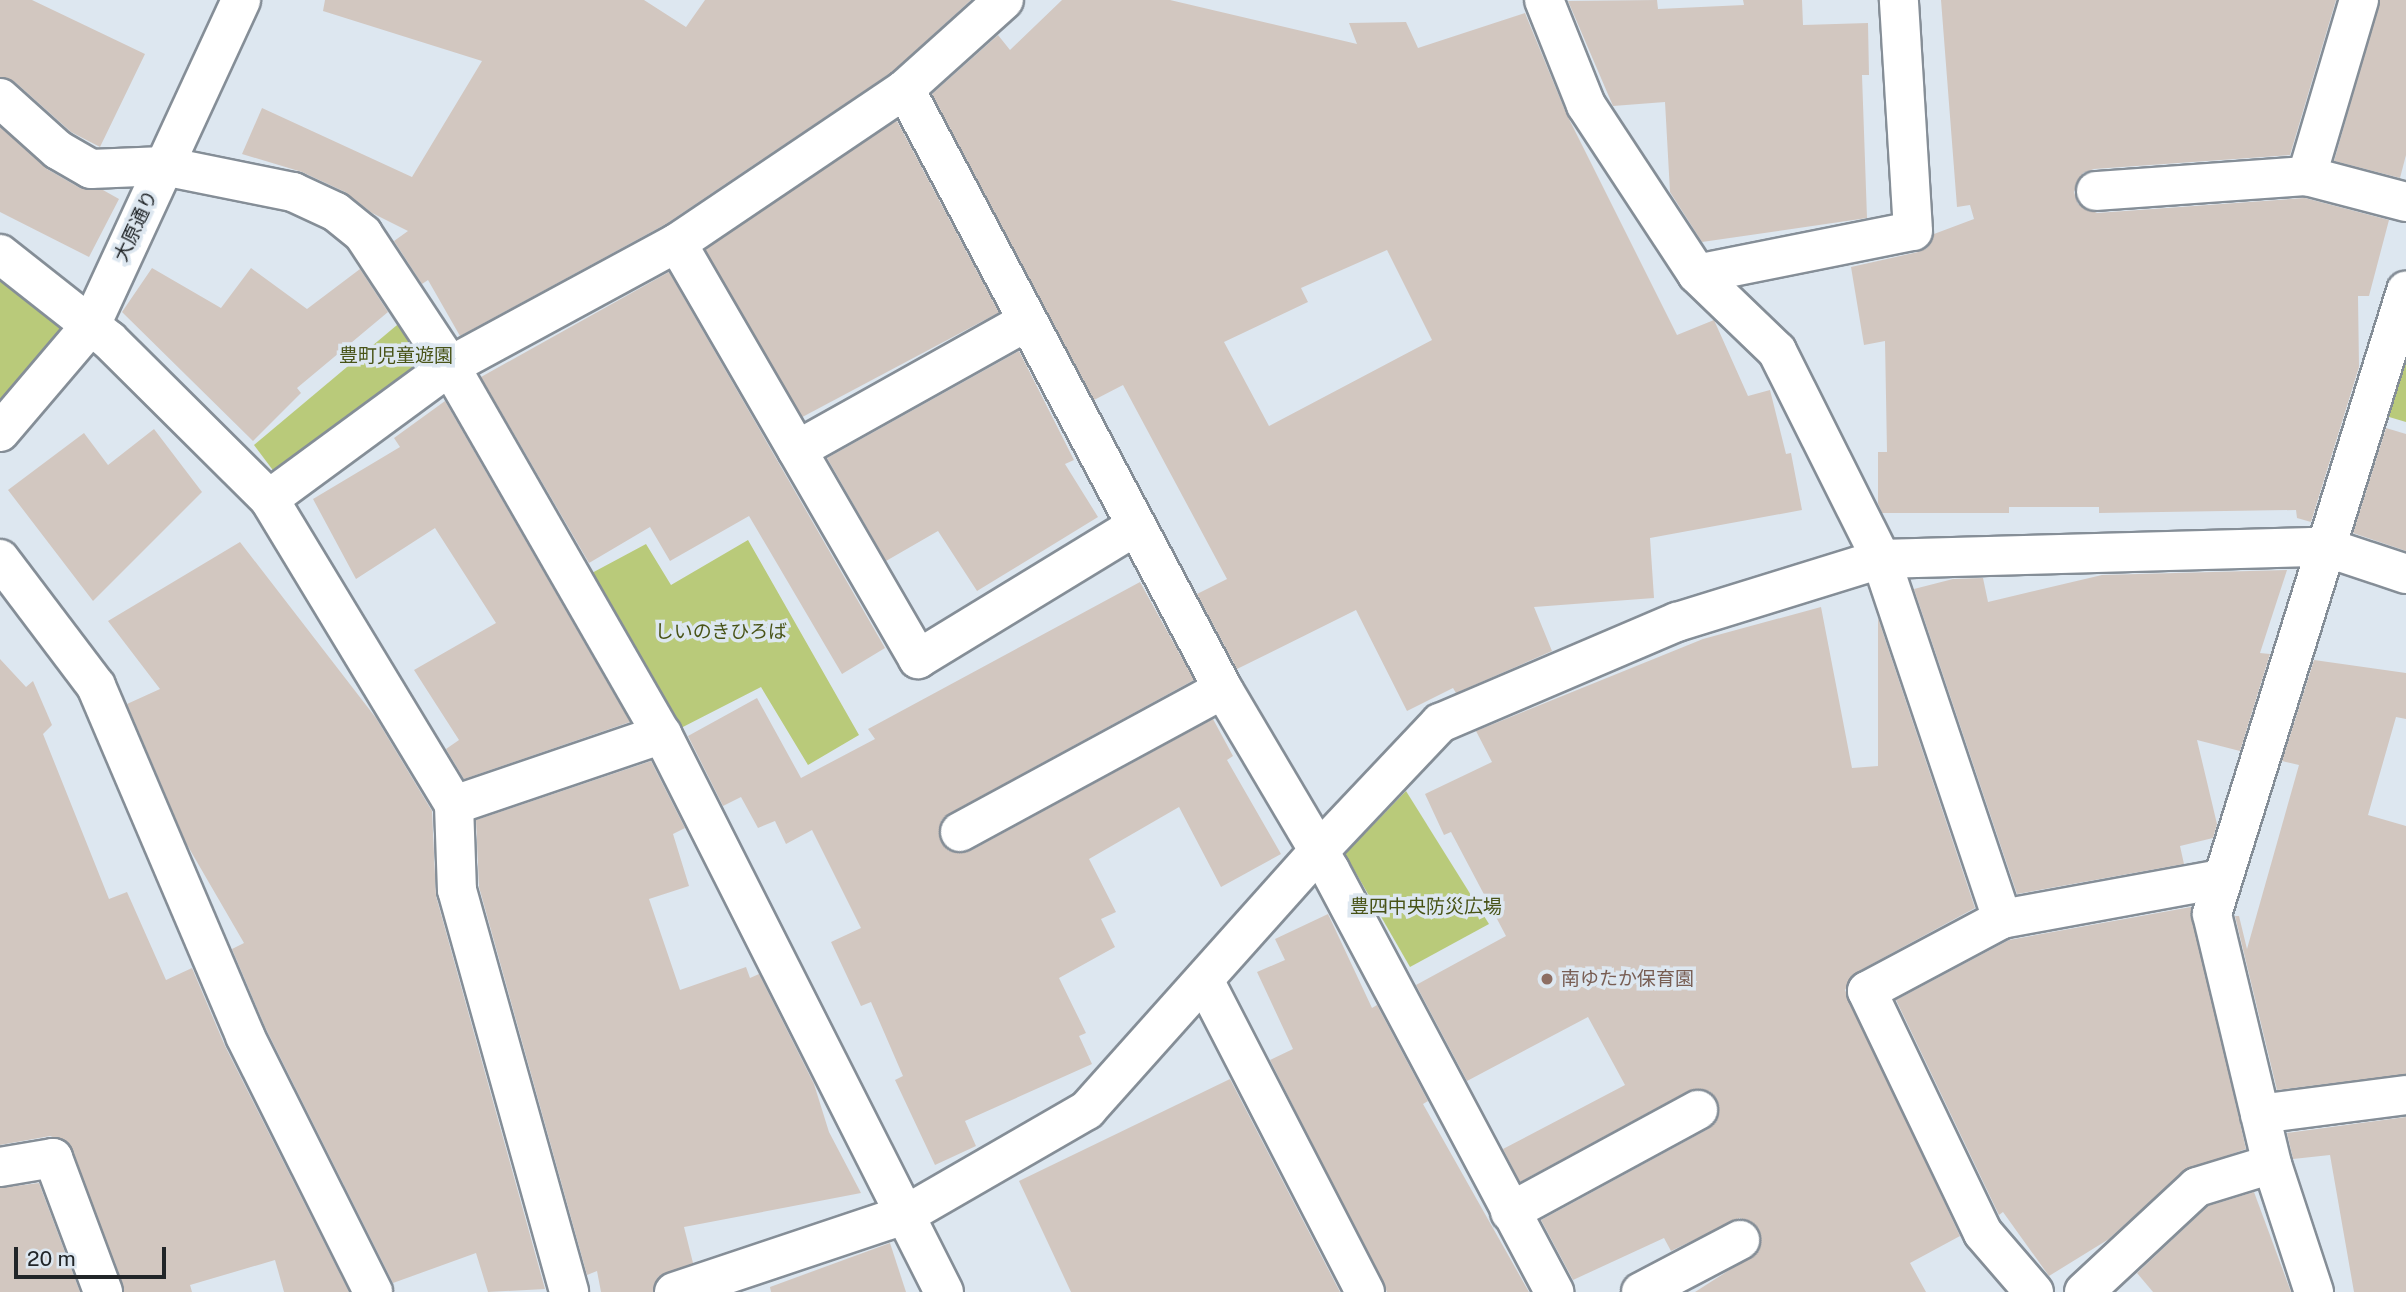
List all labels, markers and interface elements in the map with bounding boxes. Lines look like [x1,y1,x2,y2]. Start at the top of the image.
street label: 大原通り [110,187,162,265]
park label: 豊町児童遊園 [339,345,453,367]
park label: しいのきひろば [655,621,787,643]
park label: 豊四中央防災広場 [1350,896,1502,918]
place label: 南ゆたか保育園 [1561,968,1694,990]
marker: 南ゆたか保育園 [1539,971,1555,987]
scale bar [18,1232,170,1276]
text: 20 m [27,1246,76,1271]

